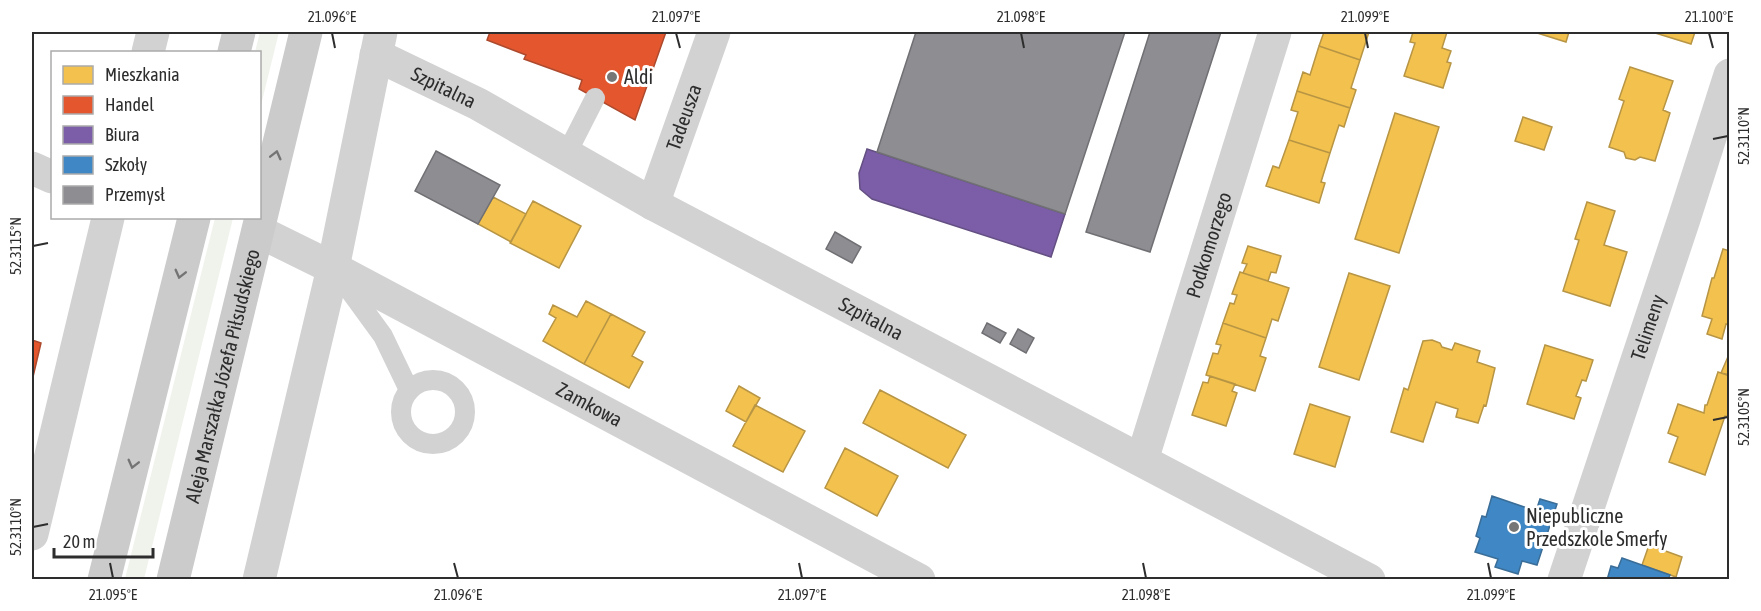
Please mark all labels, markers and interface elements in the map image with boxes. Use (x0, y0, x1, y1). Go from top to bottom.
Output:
text: 21.096°E (308, 8, 357, 25)
text: 21.097°E (652, 8, 701, 25)
text: 21.098°E (997, 8, 1046, 25)
text: 21.099°E (1341, 8, 1390, 25)
text: 21.100°E (1685, 8, 1734, 25)
legend (51, 51, 261, 219)
street label: Szpitalna (408, 62, 480, 112)
text: Mieszkania (105, 64, 180, 85)
place label: Aldi (624, 65, 653, 88)
marker: Aldi (605, 70, 619, 84)
street label: Tadeusza (661, 81, 706, 153)
text: Handel (105, 94, 154, 115)
text: 52.3110°N (1735, 107, 1752, 165)
text: Biura (105, 124, 140, 145)
one-way arrow (269, 151, 282, 161)
text: Szkoły (105, 154, 147, 175)
text: Przemysł (105, 184, 165, 205)
street label: Podkomorzego (1181, 189, 1236, 301)
text: 52.3115°N (7, 217, 24, 275)
street label: Aleja Marszałka Józefa Piłsudskiego (180, 247, 264, 505)
one-way arrow (174, 269, 187, 279)
street label: Szpitalna (835, 292, 907, 344)
street label: Telimeny (1626, 292, 1669, 363)
street label: Zamkowa (553, 377, 626, 431)
text: 52.3105°N (1735, 388, 1752, 446)
one-way arrow (127, 458, 140, 468)
text: 52.3110°N (7, 498, 24, 556)
place label: Niepubliczne Przedszkole Smerfy (1526, 504, 1667, 550)
marker: Niepubliczne Przedszkole Smerfy (1507, 520, 1521, 534)
scale bar (54, 521, 153, 559)
text: 20 m (63, 531, 95, 552)
text: 21.095°E (89, 586, 138, 603)
text: 21.096°E (434, 586, 483, 603)
text: 21.097°E (778, 586, 827, 603)
text: 21.098°E (1122, 586, 1171, 603)
text: 21.099°E (1467, 586, 1516, 603)

